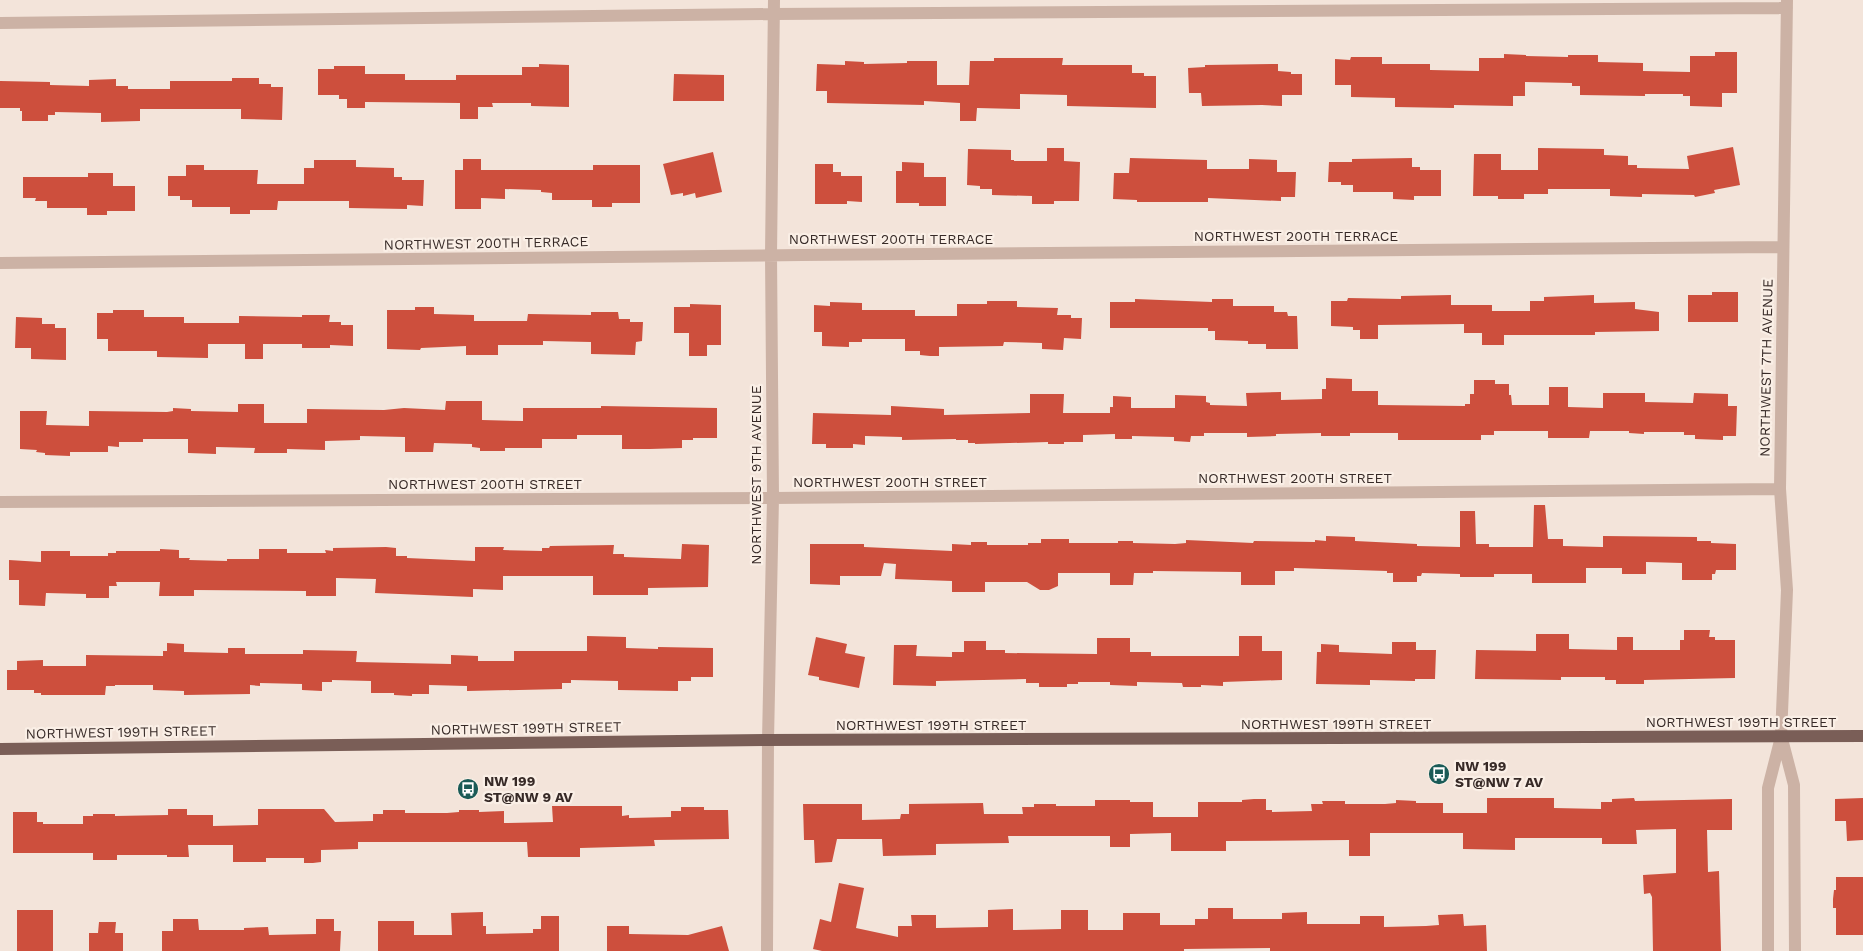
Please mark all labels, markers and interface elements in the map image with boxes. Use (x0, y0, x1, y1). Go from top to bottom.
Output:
street label: NORTHWEST 200TH TERRACE (1194, 228, 1398, 244)
street label: NORTHWEST 200TH TERRACE (789, 231, 993, 247)
street label: NORTHWEST 200TH TERRACE (384, 233, 588, 253)
street label: NORTHWEST 7TH AVENUE (1756, 279, 1776, 457)
street label: NORTHWEST 9TH AVENUE (748, 385, 764, 565)
street label: NORTHWEST 200TH STREET (1198, 470, 1393, 486)
street label: NORTHWEST 200TH STREET (793, 474, 988, 490)
street label: NORTHWEST 200TH STREET (388, 476, 583, 492)
street label: NORTHWEST 199TH STREET (1646, 714, 1837, 730)
street label: NORTHWEST 199TH STREET (1241, 716, 1432, 732)
street label: NORTHWEST 199TH STREET (836, 717, 1027, 733)
street label: NORTHWEST 199TH STREET (430, 718, 622, 738)
street label: NORTHWEST 199TH STREET (25, 722, 217, 742)
place label: NW 199 ST@NW 7 AV (1455, 758, 1544, 790)
bus stop icon: NW 199 ST@NW 7 AV (1427, 762, 1451, 786)
place label: NW 199 ST@NW 9 AV (484, 773, 573, 805)
bus stop icon: NW 199 ST@NW 9 AV (456, 777, 480, 801)

